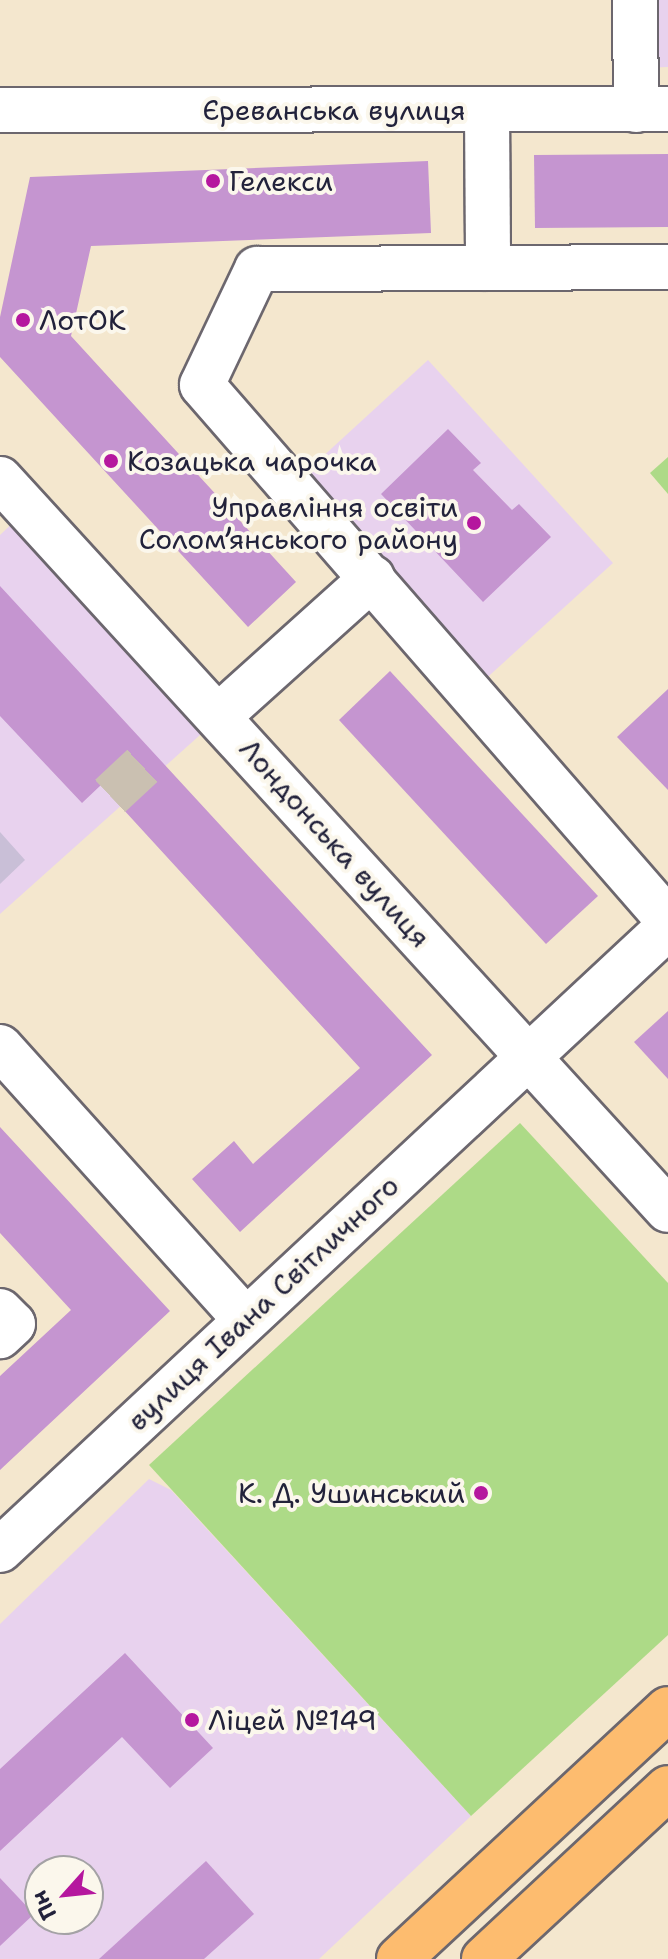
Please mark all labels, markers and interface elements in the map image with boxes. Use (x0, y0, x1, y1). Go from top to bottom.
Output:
street label: Єреванська вулиця (202, 93, 466, 127)
place label: Гелекси (229, 164, 333, 198)
marker: Гелекси (204, 172, 222, 190)
place label: ЛотОК (39, 303, 126, 337)
marker: ЛотОК (14, 311, 32, 329)
place label: Козацька чарочка (127, 444, 377, 478)
marker: Козацька чарочка (102, 452, 120, 470)
place label: Управління освіти Солом’янського району (139, 490, 458, 556)
marker: Управління освіти Солом’янського району (465, 514, 483, 532)
street label: Лондонська вулиця (233, 732, 437, 954)
street label: вулиця Івана Світличного (120, 1169, 406, 1437)
place label: К. Д. Ушинський (238, 1476, 465, 1510)
marker: К. Д. Ушинський (472, 1484, 490, 1502)
place label: Ліцей №149 (208, 1703, 377, 1737)
marker: Ліцей №149 (183, 1711, 201, 1729)
north arrow (24, 1855, 104, 1935)
text: Пн (24, 1886, 63, 1925)

